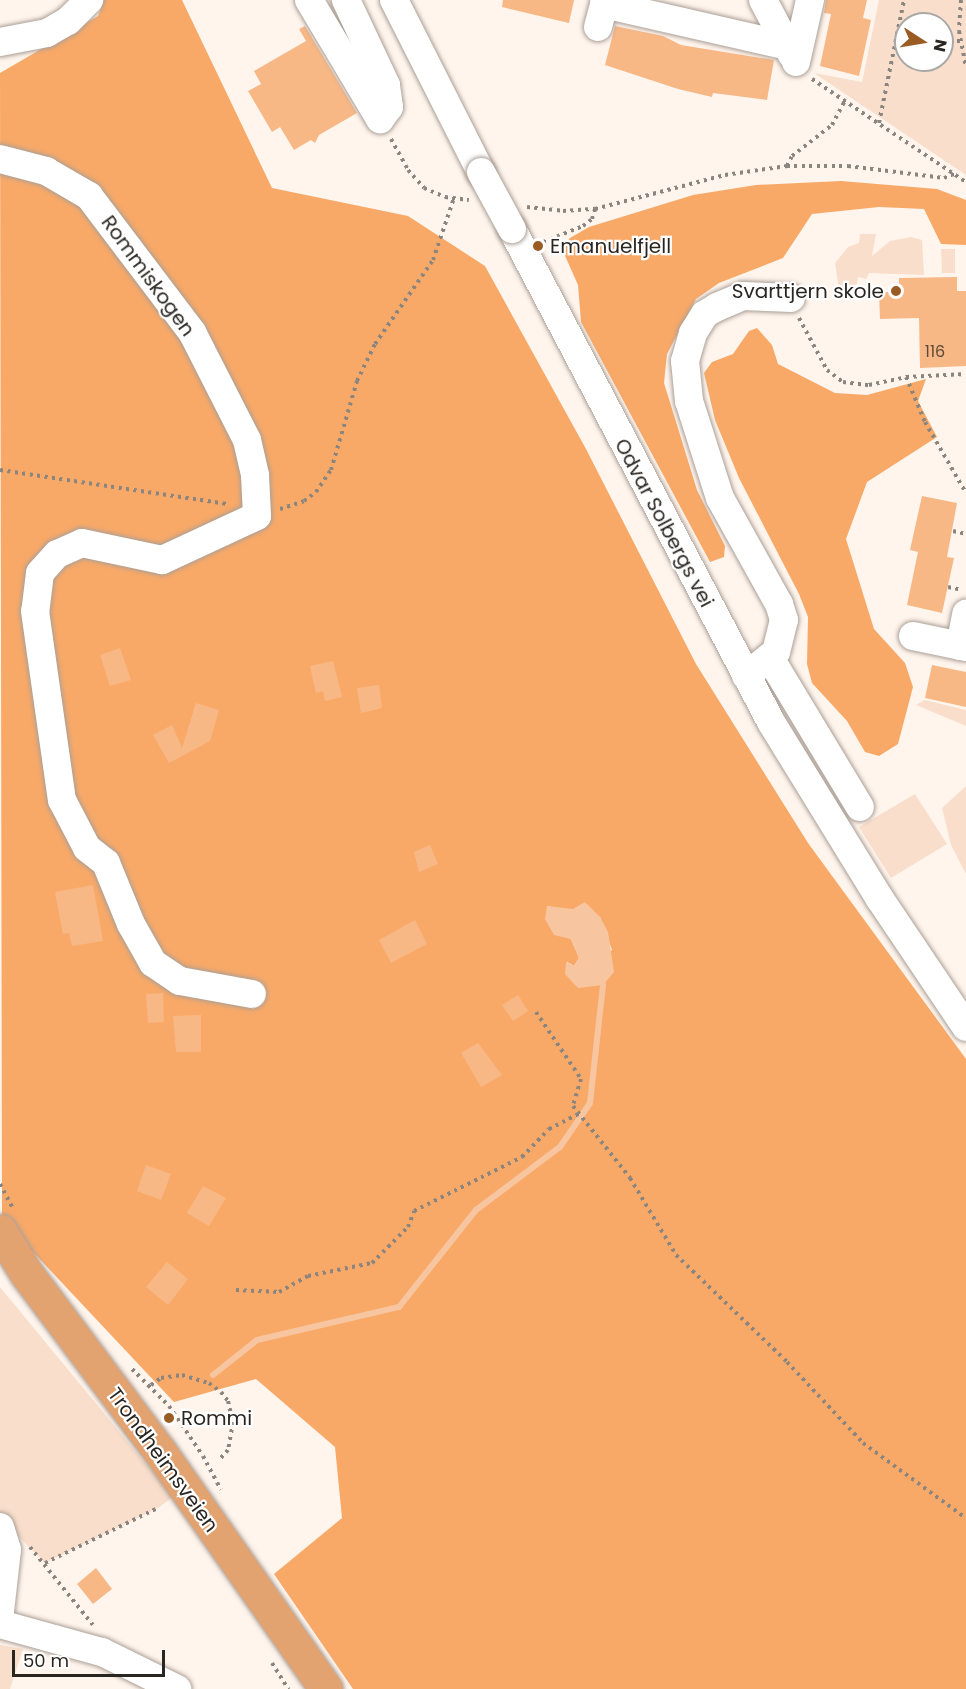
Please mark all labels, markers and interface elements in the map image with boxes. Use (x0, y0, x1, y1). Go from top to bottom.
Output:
north arrow (894, 12, 954, 72)
text: N (928, 37, 953, 54)
street label: Rommiskogen (96, 211, 200, 341)
place label: Emanuelfjell (550, 234, 671, 258)
marker: Emanuelfjell (531, 239, 545, 253)
place label: Svarttjern skole (732, 279, 884, 303)
marker: Svarttjern skole (889, 284, 903, 298)
house number: 116 (925, 342, 945, 362)
street label: Odvar Solbergs vei (609, 435, 719, 611)
street label: Trondheimsveien (103, 1383, 223, 1537)
place label: Rommi (181, 1406, 252, 1430)
marker: Rommi (162, 1411, 176, 1425)
scale bar (15, 1638, 168, 1676)
text: 50 m (23, 1648, 69, 1673)

